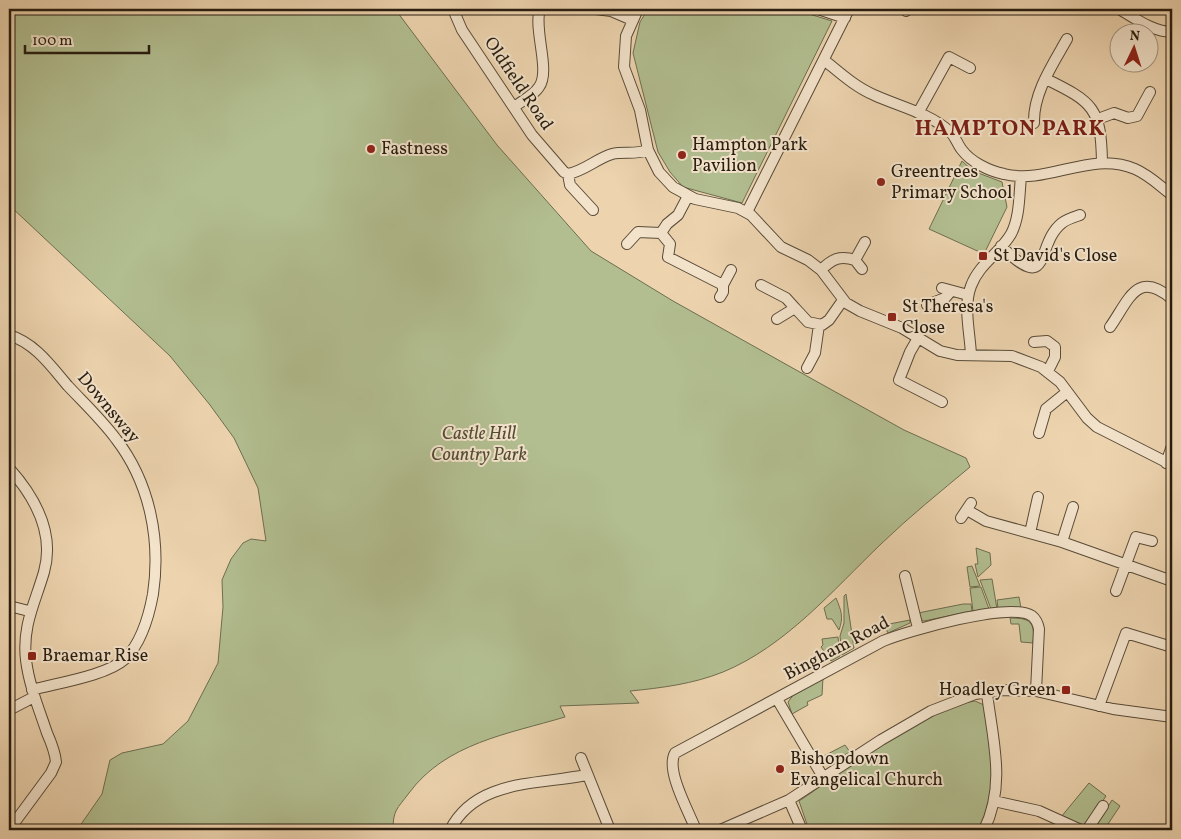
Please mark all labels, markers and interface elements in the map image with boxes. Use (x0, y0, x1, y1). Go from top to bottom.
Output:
scale bar (25, 22, 149, 54)
north arrow (1108, 22, 1158, 72)
text: N (1129, 27, 1141, 46)
text: 100 m (32, 31, 72, 52)
street label: Oldfield Road (477, 32, 559, 136)
district label: HAMPTON PARK (915, 114, 1105, 145)
place label: Hampton Park Pavilion (692, 133, 808, 179)
place label: Fastness (381, 137, 448, 162)
marker: Fastness (365, 143, 377, 155)
marker: Hampton Park Pavilion (676, 149, 688, 161)
place label: Greentrees Primary School (891, 160, 1012, 206)
marker: Greentrees Primary School (875, 176, 887, 188)
place label: St David's Close (993, 244, 1117, 269)
marker: St David's Close (977, 250, 989, 262)
place label: St Theresa's Close (902, 295, 994, 341)
marker: St Theresa's Close (886, 311, 898, 323)
street label: Downsway (71, 367, 146, 449)
park label: Castle Hill Country Park (431, 422, 527, 468)
street label: Bingham Road (780, 611, 894, 687)
place label: Braemar Rise (42, 644, 148, 669)
marker: Braemar Rise (26, 650, 38, 662)
place label: Hoadley Green (939, 678, 1056, 703)
marker: Hoadley Green (1060, 684, 1072, 696)
place label: Bishopdown Evangelical Church (790, 747, 943, 793)
marker: Bishopdown Evangelical Church (774, 763, 786, 775)

